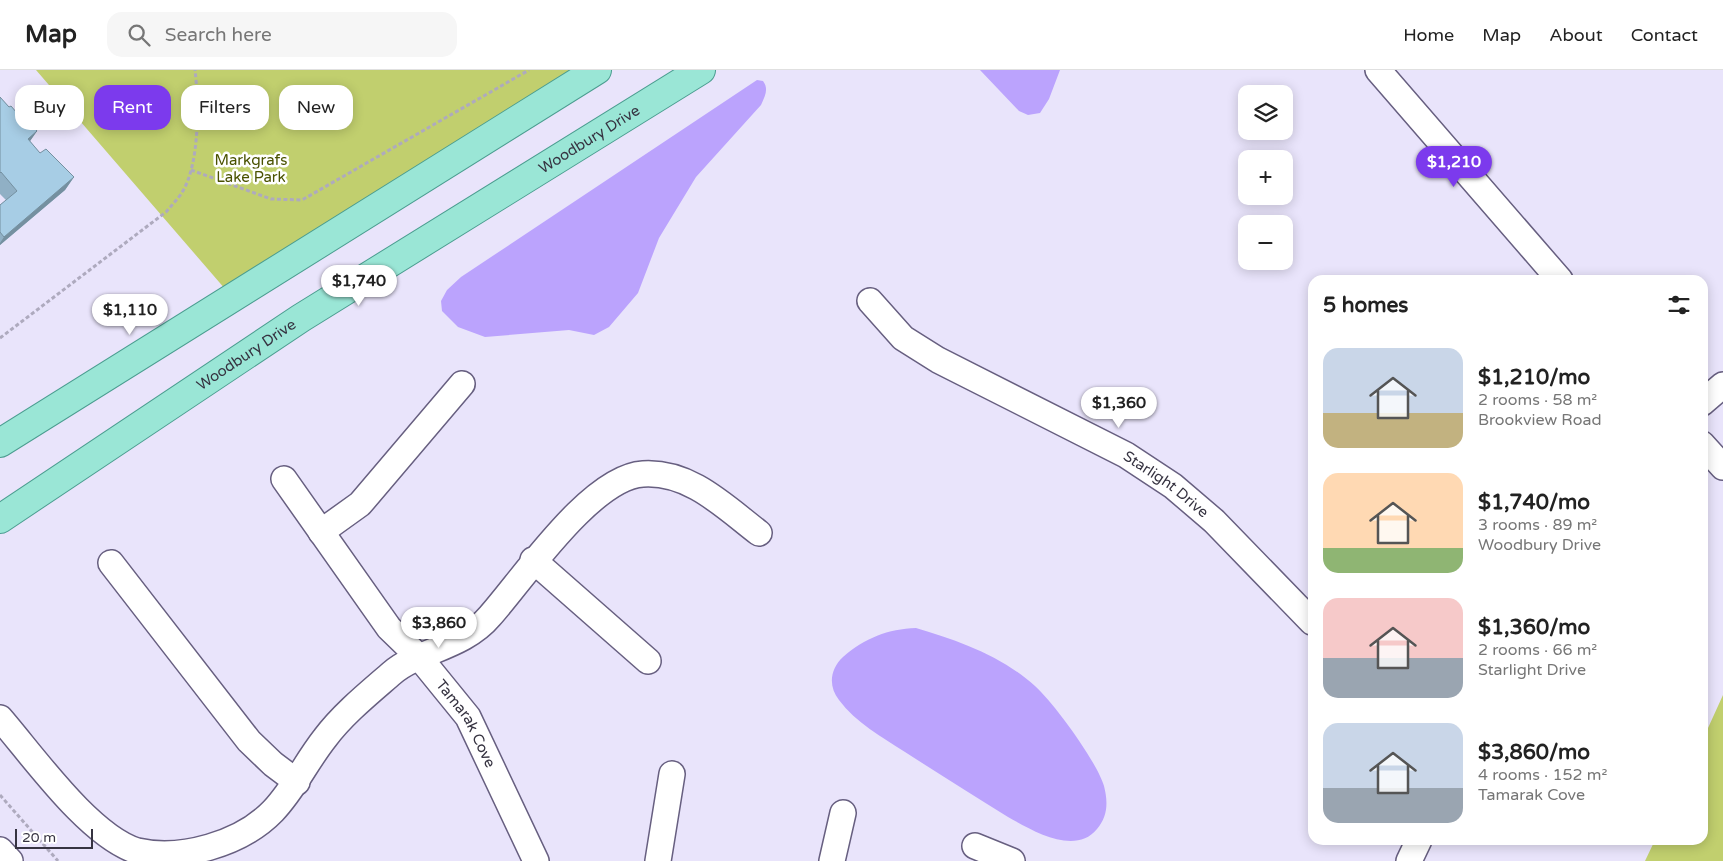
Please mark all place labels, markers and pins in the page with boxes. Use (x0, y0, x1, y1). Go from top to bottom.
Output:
pin: $1,210 (1413, 146, 1495, 188)
pin: $1,740 (318, 264, 400, 307)
pin: $1,110 (89, 294, 171, 336)
pin: $1,360 (1078, 386, 1160, 429)
pin: $3,860 (398, 606, 480, 649)

